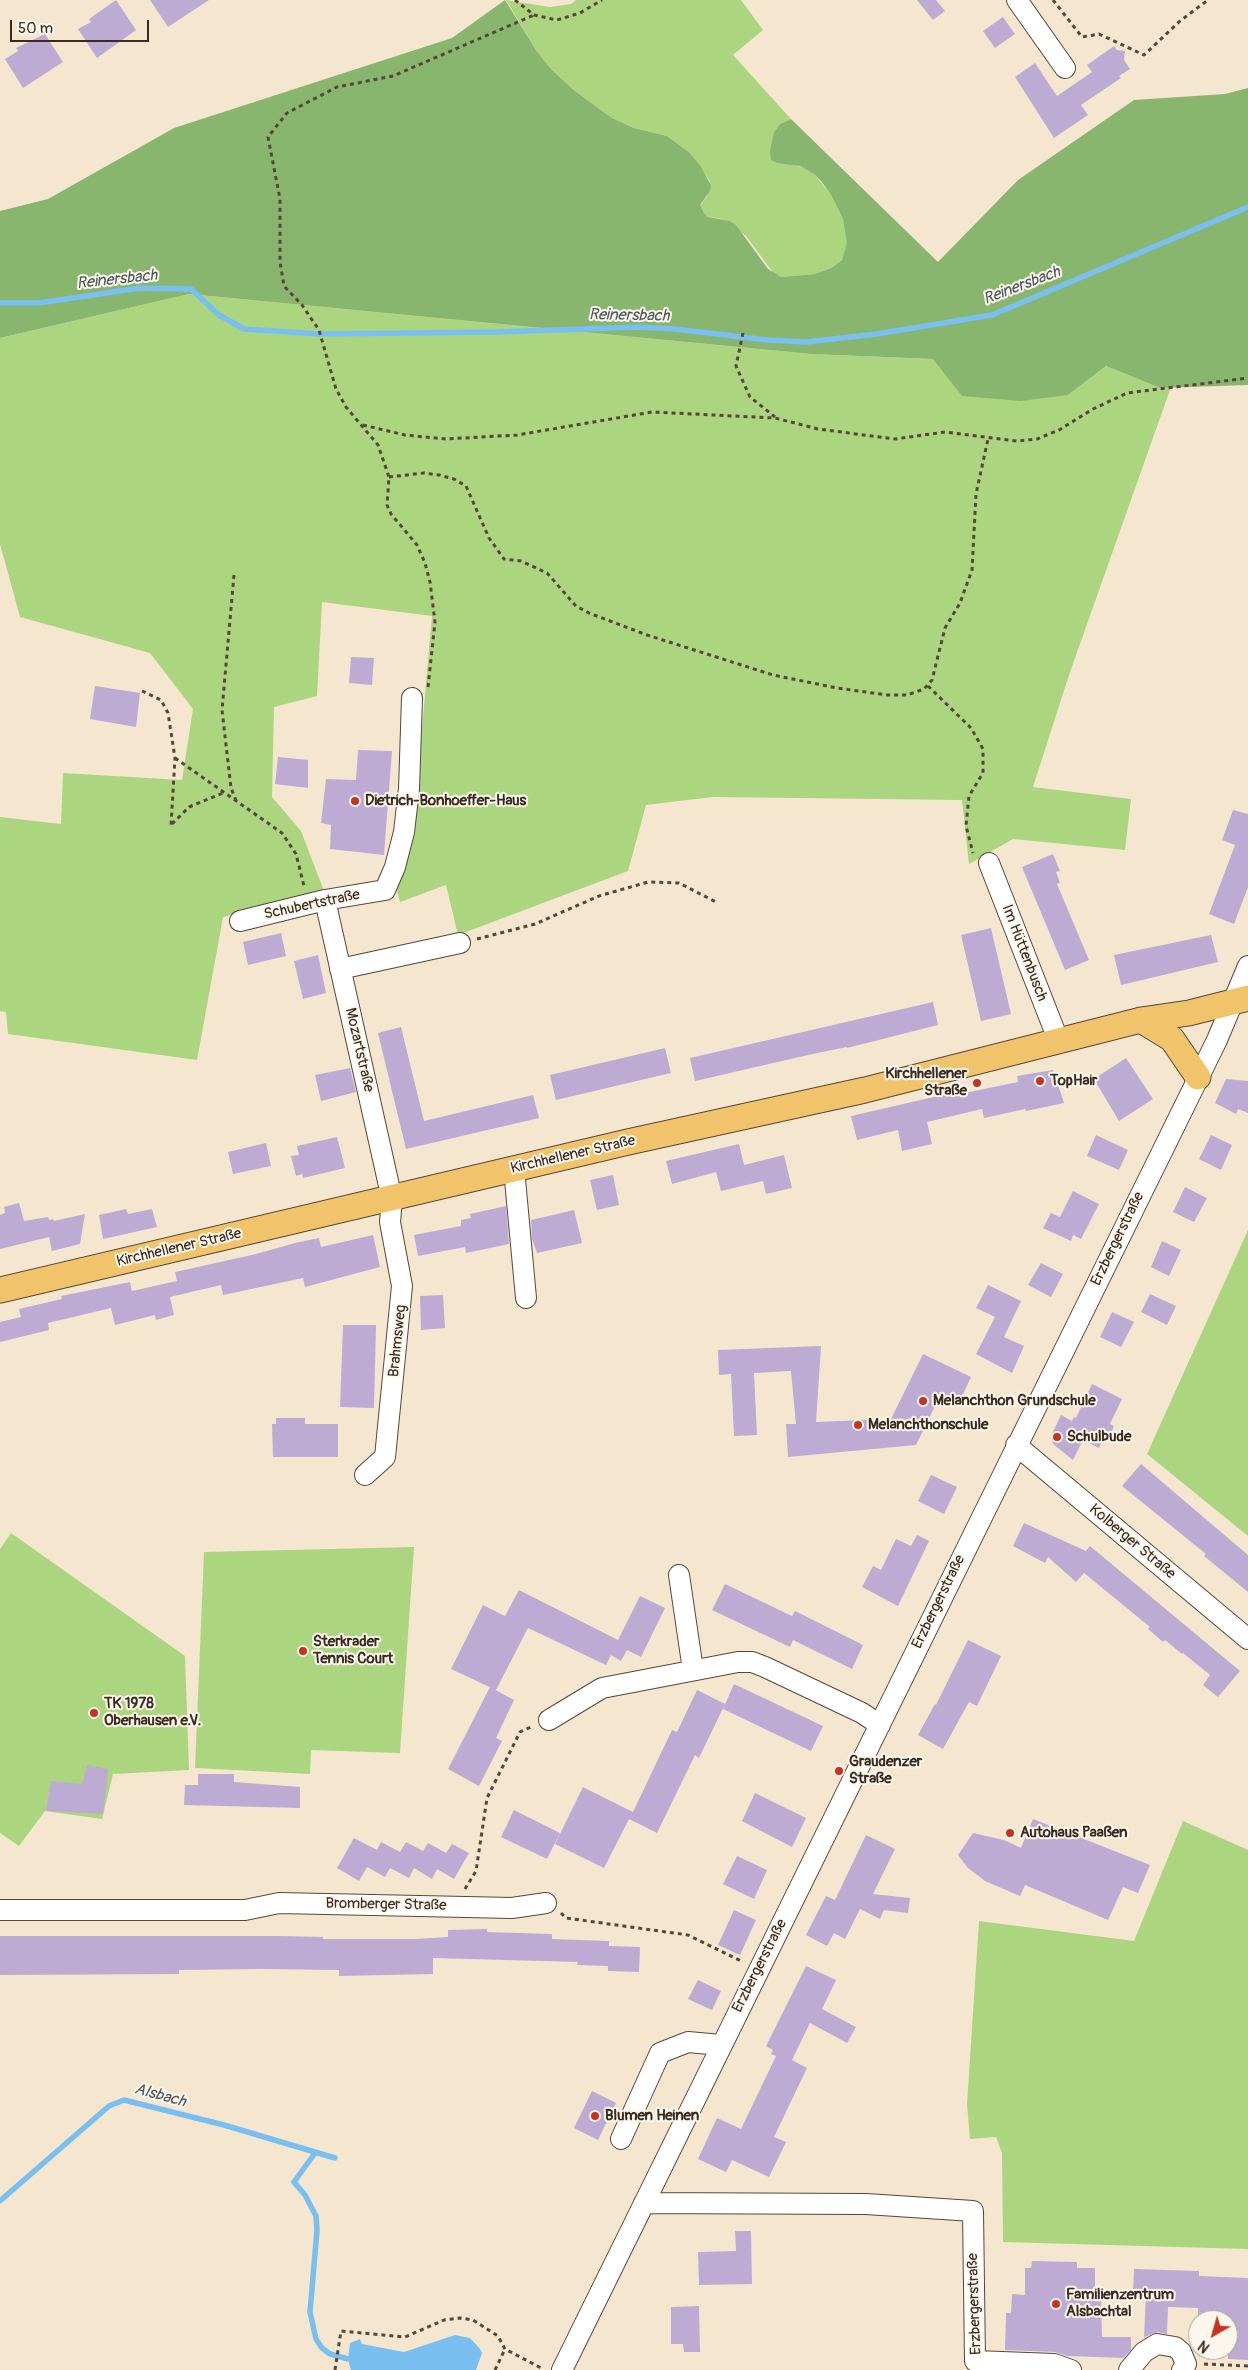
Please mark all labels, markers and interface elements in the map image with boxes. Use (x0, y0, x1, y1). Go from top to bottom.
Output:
scale bar (12, 10, 151, 42)
text: 50 m (18, 19, 53, 38)
water label: Reinersbach (981, 263, 1063, 309)
water label: Reinersbach (76, 266, 158, 294)
water label: Reinersbach (589, 306, 669, 326)
place label: Dietrich-Bonhoeffer-Haus (365, 792, 526, 810)
marker: Dietrich-Bonhoeffer-Haus (349, 795, 361, 807)
street label: Schubertstraße (262, 886, 362, 924)
street label: Im Hüttenbusch (997, 902, 1051, 1004)
street label: Mozartstraße (341, 1006, 377, 1094)
place label: Kirchhellener Straße (885, 1065, 967, 1100)
place label: TopHair (1050, 1072, 1097, 1090)
marker: TopHair (1034, 1075, 1046, 1087)
marker: Kirchhellener Straße (971, 1077, 983, 1089)
street label: Kirchhellener Straße (509, 1132, 637, 1178)
street label: Erzbergerstraße (1088, 1189, 1148, 1289)
street label: Kirchhellener Straße (115, 1225, 243, 1271)
street label: Brahmsweg (385, 1304, 411, 1378)
place label: Melanchthon Grundschule (933, 1392, 1096, 1410)
marker: Melanchthon Grundschule (917, 1395, 929, 1407)
place label: Melanchthonschule (868, 1416, 988, 1434)
marker: Melanchthonschule (852, 1419, 864, 1431)
place label: Schulbude (1067, 1428, 1131, 1446)
marker: Schulbude (1051, 1431, 1063, 1443)
street label: Kolberger Straße (1085, 1501, 1179, 1583)
street label: Erzbergerstraße (909, 1552, 969, 1652)
place label: Sterkrader Tennis Court (313, 1633, 393, 1668)
marker: Sterkrader Tennis Court (297, 1645, 309, 1657)
place label: TK 1978 Oberhausen e.V. (104, 1695, 201, 1730)
marker: TK 1978 Oberhausen e.V. (88, 1707, 100, 1719)
place label: Graudenzer Straße (849, 1753, 922, 1788)
marker: Graudenzer Straße (833, 1765, 845, 1777)
place label: Autohaus Paaßen (1020, 1824, 1127, 1842)
marker: Autohaus Paaßen (1004, 1827, 1016, 1839)
street label: Bromberger Straße (325, 1895, 447, 1915)
street label: Erzbergerstraße (729, 1916, 791, 2016)
water label: Alsbach (132, 2080, 188, 2112)
place label: Blumen Heinen (605, 2107, 699, 2125)
marker: Blumen Heinen (589, 2110, 601, 2122)
street label: Erzbergerstraße (964, 2253, 986, 2355)
place label: Familienzentrum Alsbachtal (1066, 2286, 1174, 2321)
marker: Familienzentrum Alsbachtal (1050, 2298, 1062, 2310)
north arrow (1188, 2310, 1238, 2360)
text: N (1195, 2337, 1213, 2356)

